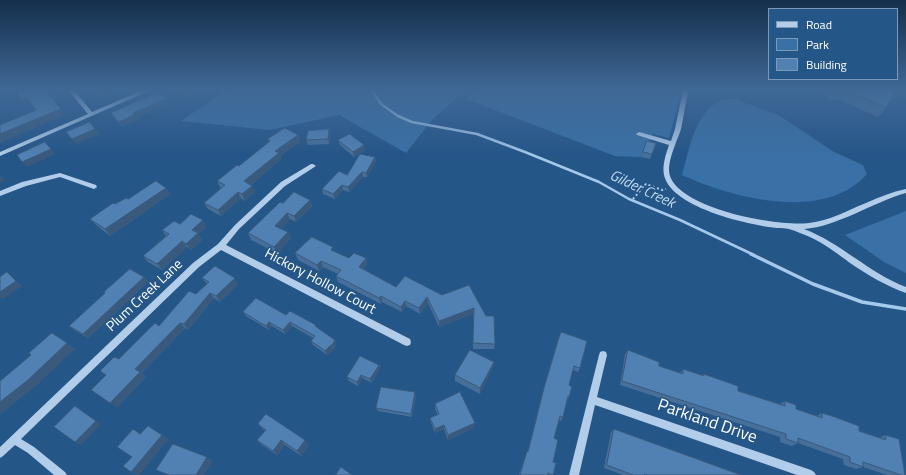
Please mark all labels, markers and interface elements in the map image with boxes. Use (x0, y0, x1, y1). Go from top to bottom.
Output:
legend (768, 8, 898, 80)
text: Road (806, 15, 832, 34)
text: Park (806, 35, 829, 54)
text: Building (806, 55, 847, 74)
water label: Gilder Creek (606, 167, 678, 213)
street label: Hickory Hollow Court (261, 246, 379, 318)
street label: Plum Creek Lane (103, 256, 187, 336)
street label: Parkland Drive (655, 395, 759, 449)

